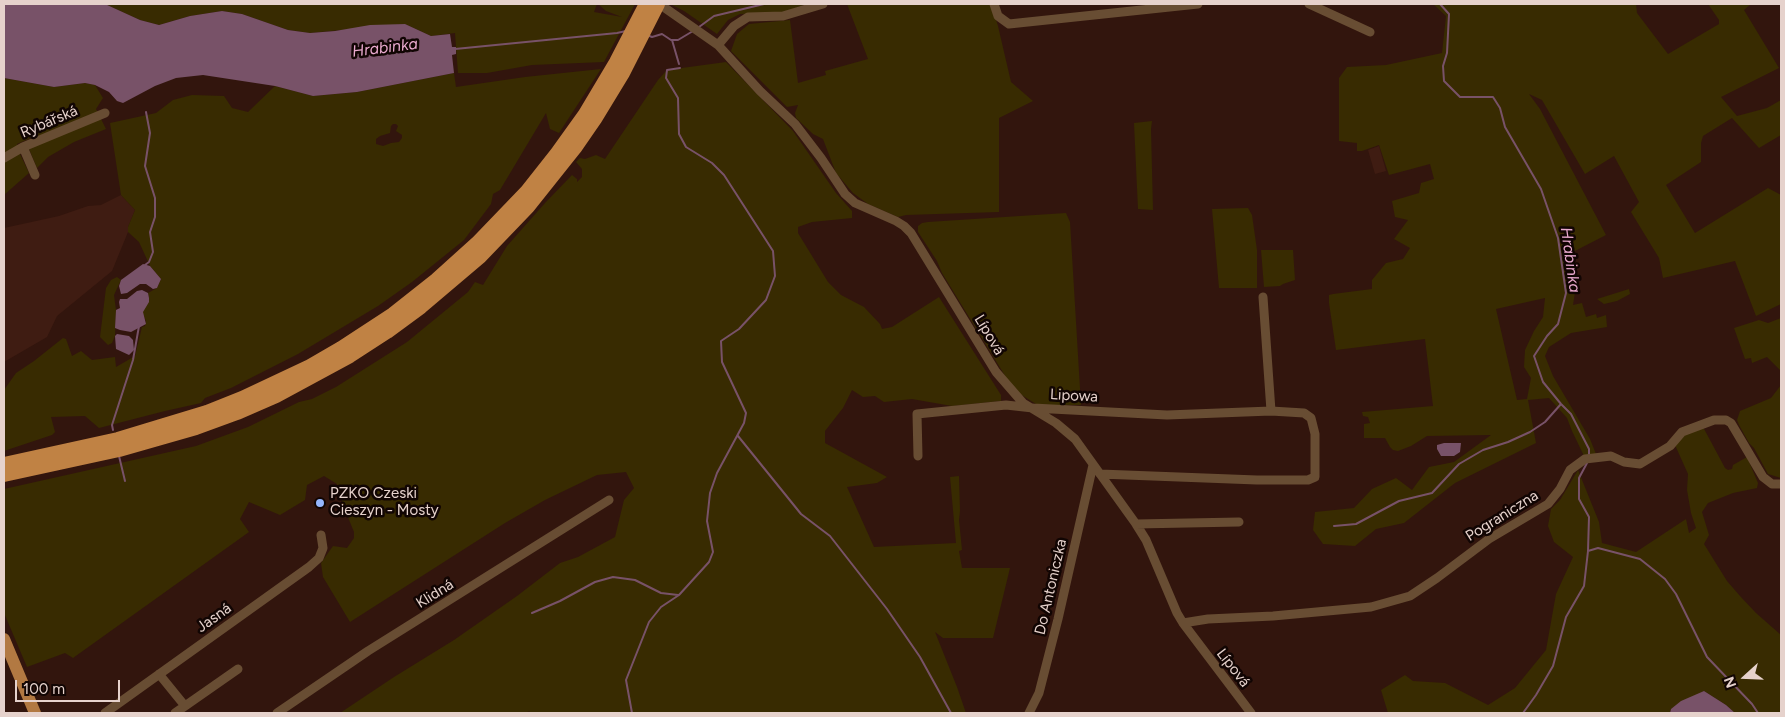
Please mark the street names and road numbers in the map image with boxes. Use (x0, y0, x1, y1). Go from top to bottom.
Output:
street label: Rybářská (18, 102, 80, 142)
street label: Lípová (970, 312, 1008, 358)
street label: Lipowa (1050, 386, 1098, 406)
street label: Pograniczna (1462, 487, 1542, 545)
street label: Do Antoniczka (1031, 537, 1071, 637)
street label: Klidná (413, 576, 457, 612)
street label: Jasná (193, 599, 235, 637)
street label: Lípová (1212, 645, 1254, 691)

